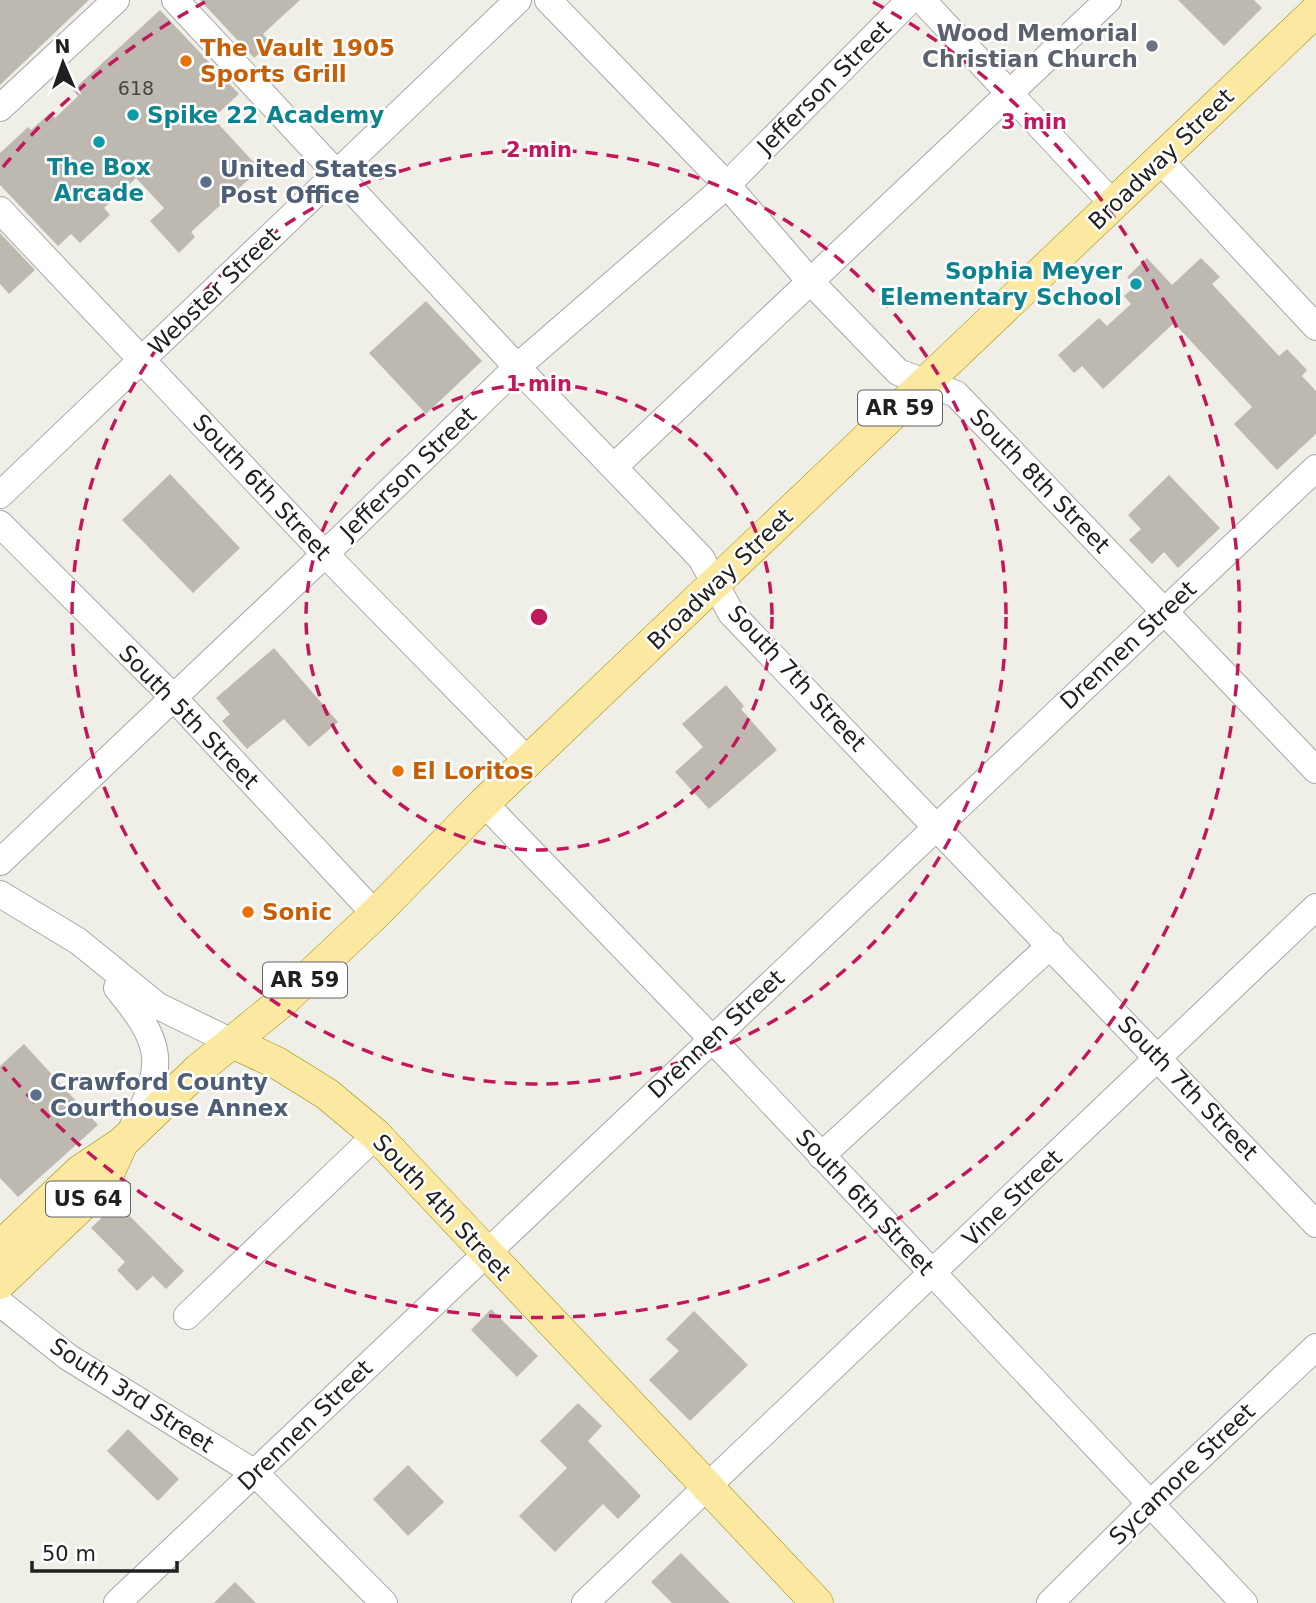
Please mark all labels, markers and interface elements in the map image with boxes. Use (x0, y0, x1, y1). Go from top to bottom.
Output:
street label: Jefferson Street (750, 15, 896, 161)
place label: Wood Memorial Christian Church (922, 20, 1138, 72)
north arrow (28, 28, 98, 98)
text: N (54, 35, 71, 57)
place label: The Vault 1905 Sports Grill (200, 35, 395, 87)
marker: Wood Memorial Christian Church (1144, 38, 1160, 54)
marker: The Vault 1905 Sports Grill (178, 53, 194, 69)
house number: 618 (118, 77, 154, 99)
street label: Broadway Street (1083, 83, 1239, 235)
place label: Spike 22 Academy (147, 102, 384, 128)
marker: Spike 22 Academy (125, 107, 141, 123)
text: 3 min (1001, 110, 1067, 134)
marker: The Box Arcade (91, 134, 107, 150)
text: 2 min (506, 138, 572, 162)
place label: The Box Arcade (47, 154, 151, 206)
place label: United States Post Office (220, 156, 397, 208)
marker: United States Post Office (198, 174, 214, 190)
street label: Webster Street (143, 222, 285, 360)
place label: Sophia Meyer Elementary School (880, 258, 1123, 310)
marker: Sophia Meyer Elementary School (1128, 276, 1144, 292)
text: 1 min (506, 372, 572, 396)
road number: AR 59 (858, 390, 942, 426)
street label: Jefferson Street (333, 402, 481, 546)
street label: South 8th Street (965, 404, 1115, 558)
street label: South 6th Street (188, 409, 336, 565)
street label: Broadway Street (642, 503, 798, 655)
street label: Drennen Street (1055, 576, 1201, 714)
street label: South 7th Street (723, 600, 871, 756)
centre of rings (527, 605, 551, 629)
street label: South 5th Street (114, 640, 264, 794)
place label: El Loritos (412, 758, 534, 784)
marker: El Loritos (390, 763, 406, 779)
place label: Sonic (262, 899, 332, 925)
marker: Sonic (240, 904, 256, 920)
road number: AR 59 (263, 962, 347, 998)
street label: Drennen Street (643, 965, 789, 1103)
street label: South 7th Street (1113, 1011, 1263, 1165)
place label: Crawford County Courthouse Annex (50, 1069, 288, 1121)
marker: Crawford County Courthouse Annex (28, 1087, 44, 1103)
street label: South 6th Street (791, 1124, 939, 1280)
street label: South 4th Street (368, 1129, 516, 1285)
street label: Vine Street (957, 1144, 1067, 1252)
road number: US 64 (46, 1182, 130, 1216)
street label: South 3rd Street (45, 1332, 219, 1458)
street label: Drennen Street (233, 1355, 377, 1495)
street label: Sycamore Street (1104, 1398, 1260, 1550)
scale bar (32, 1530, 177, 1574)
text: 50 m (42, 1542, 96, 1566)

